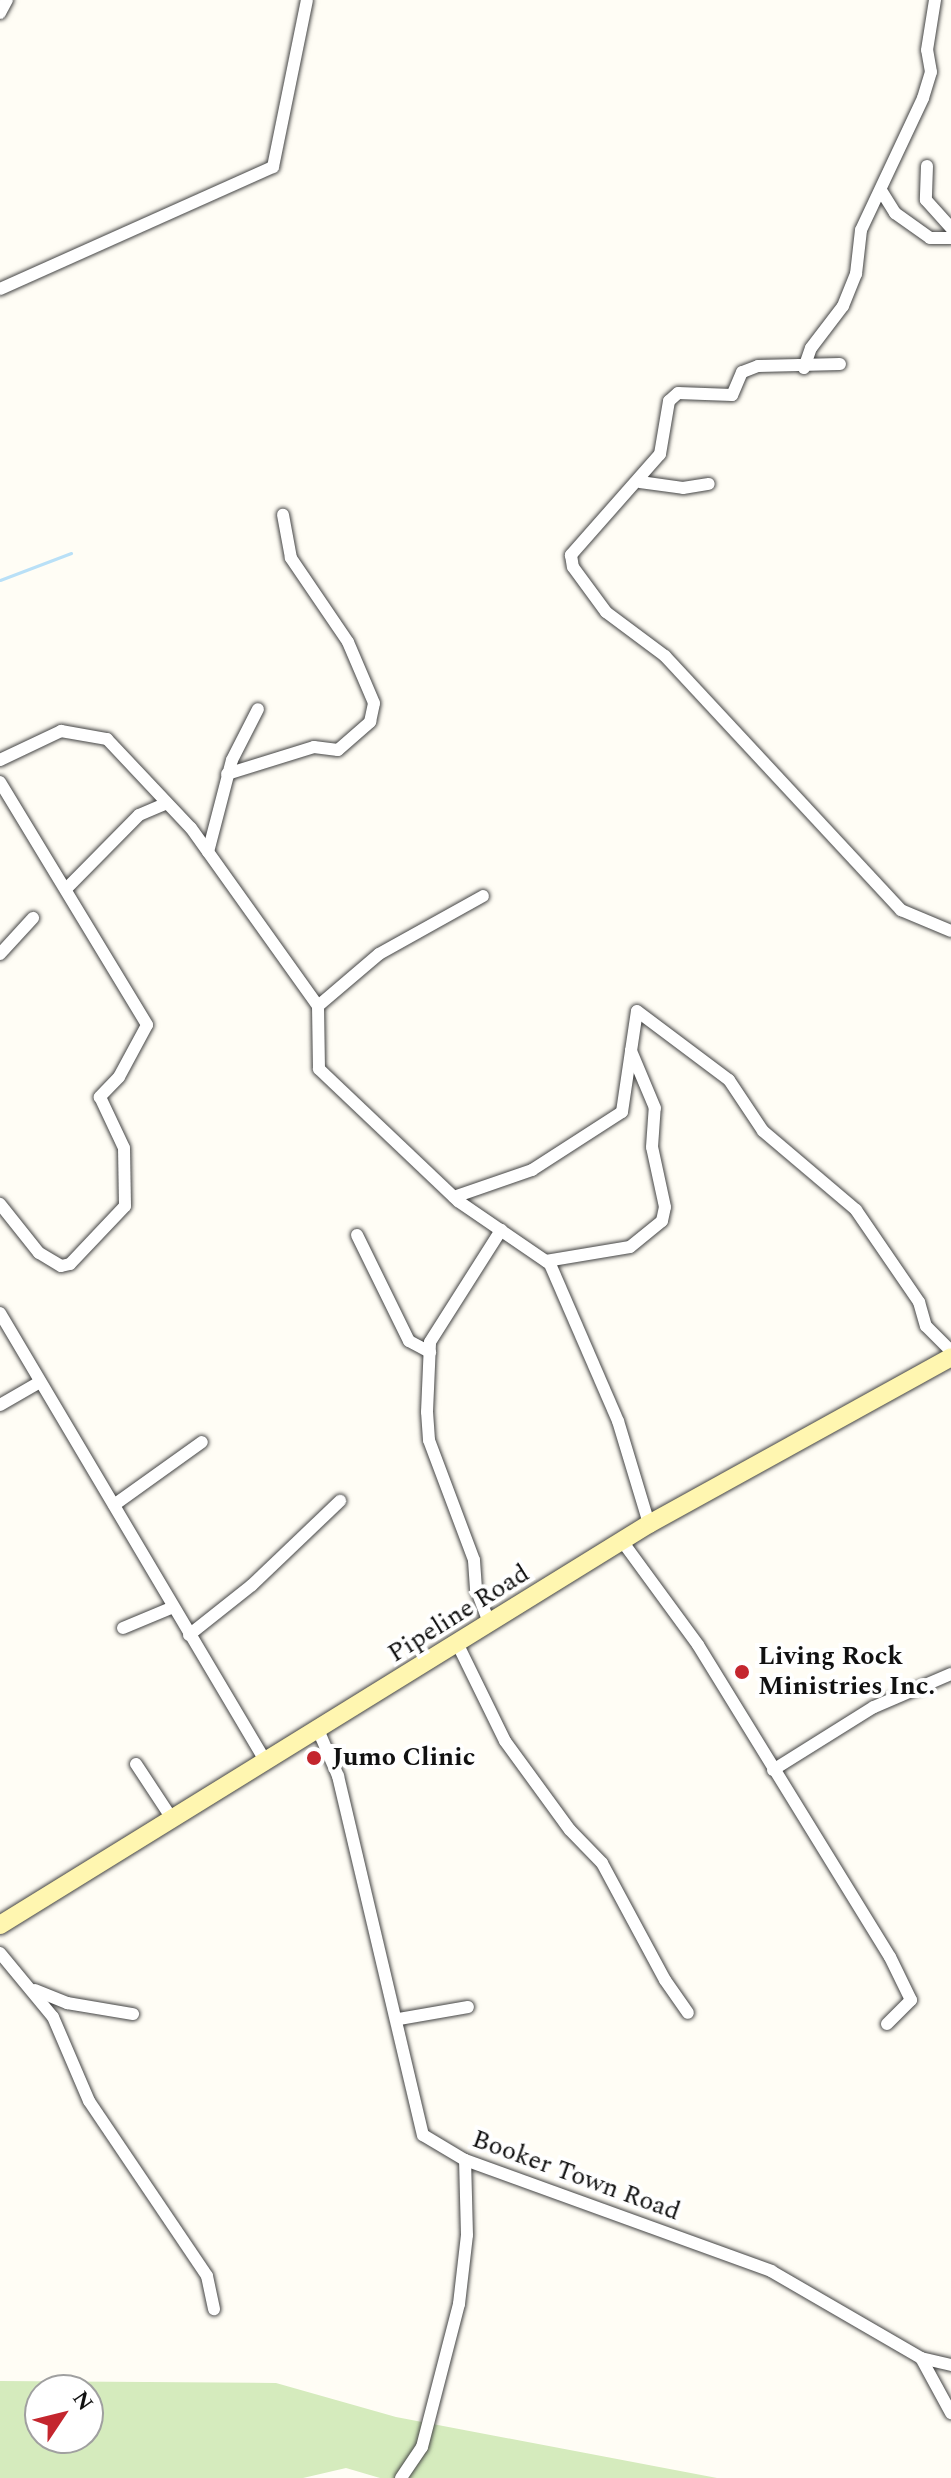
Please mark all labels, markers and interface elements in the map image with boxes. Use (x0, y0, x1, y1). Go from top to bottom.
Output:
street label: Pipeline Road (383, 1558, 535, 1670)
place label: Living Rock Ministries Inc. (758, 1641, 935, 1702)
marker: Living Rock Ministries Inc. (733, 1663, 751, 1681)
place label: Jumo Clinic (332, 1742, 475, 1774)
marker: Jumo Clinic (303, 1747, 325, 1769)
street label: Booker Town Road (468, 2124, 684, 2228)
north arrow (24, 2374, 104, 2454)
text: N (64, 2384, 101, 2418)

